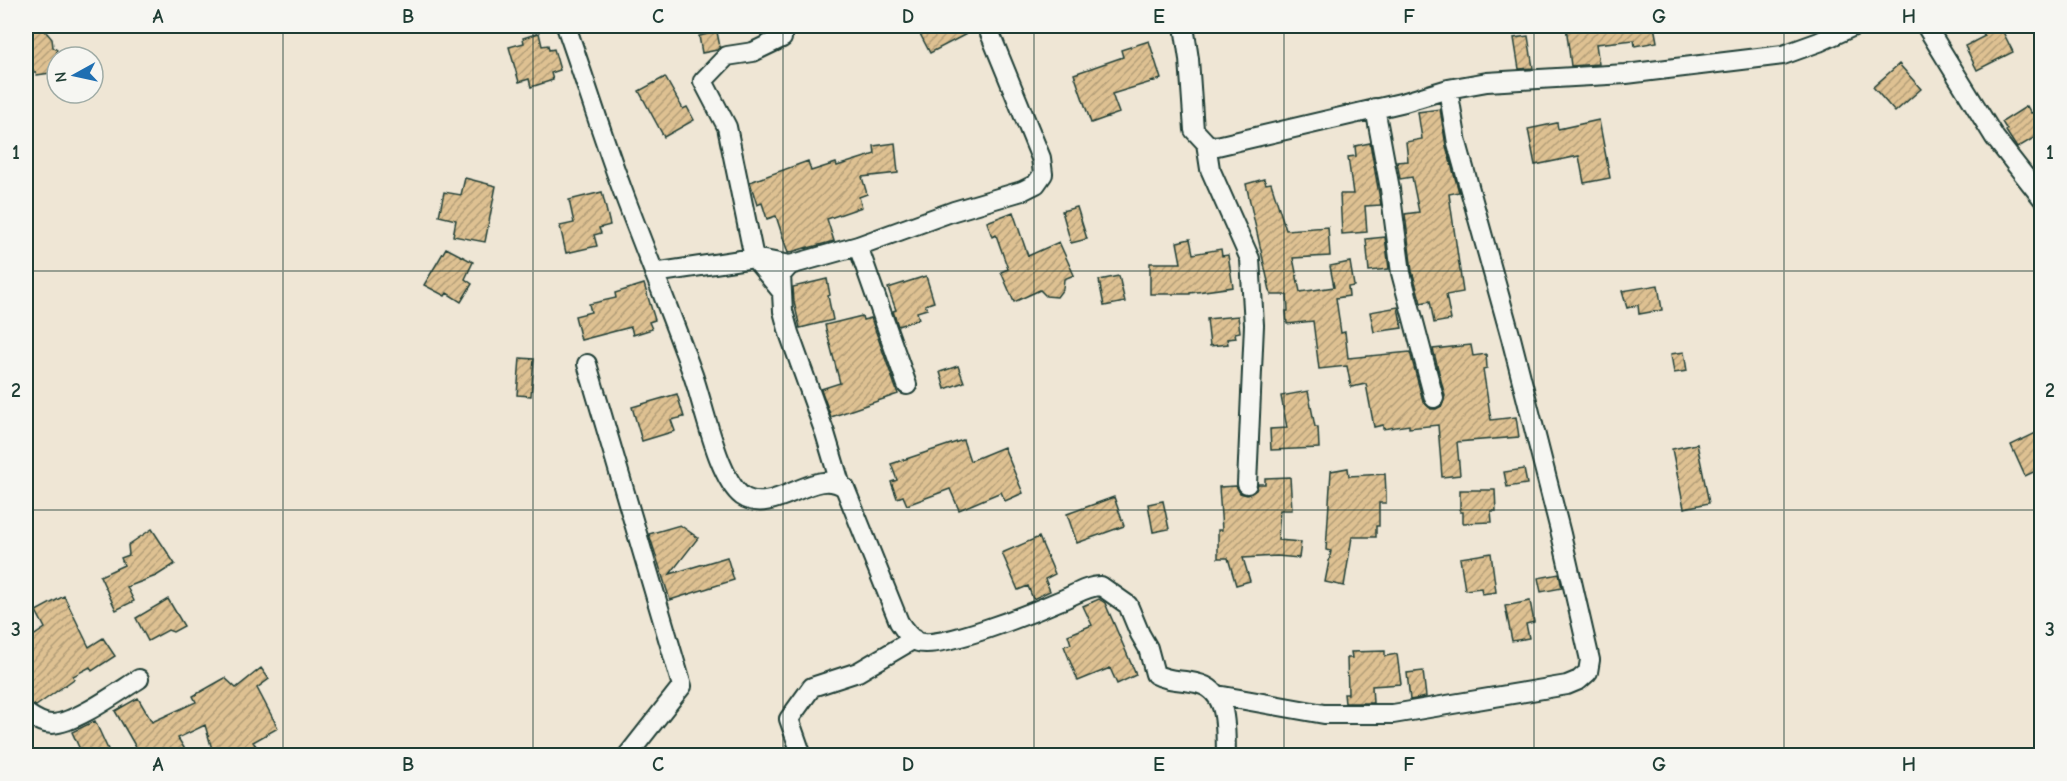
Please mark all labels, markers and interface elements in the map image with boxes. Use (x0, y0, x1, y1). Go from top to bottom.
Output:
text: A (152, 5, 164, 28)
text: B (402, 5, 414, 28)
text: C (652, 5, 664, 28)
text: D (902, 5, 914, 28)
text: E (1153, 5, 1165, 28)
text: F (1403, 5, 1415, 28)
text: G (1652, 5, 1666, 28)
text: H (1902, 5, 1916, 28)
north arrow (45, 45, 105, 105)
text: N (51, 71, 71, 83)
text: 1 (12, 141, 20, 164)
text: 1 (2046, 141, 2054, 164)
text: 2 (11, 379, 21, 402)
text: 2 (2045, 379, 2055, 402)
text: 3 (11, 618, 21, 641)
text: 3 (2045, 618, 2055, 641)
text: A (152, 753, 164, 776)
text: B (402, 753, 414, 776)
text: C (652, 753, 664, 776)
text: D (902, 753, 914, 776)
text: E (1153, 753, 1165, 776)
text: F (1403, 753, 1415, 776)
text: G (1652, 753, 1666, 776)
text: H (1902, 753, 1916, 776)

